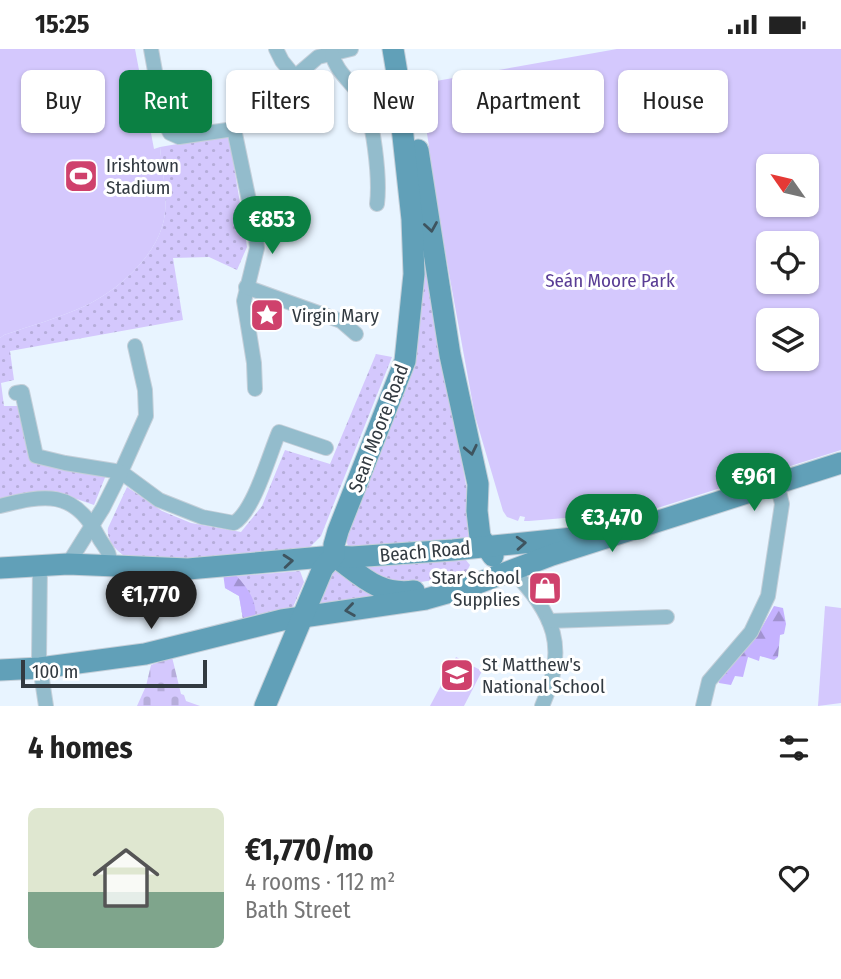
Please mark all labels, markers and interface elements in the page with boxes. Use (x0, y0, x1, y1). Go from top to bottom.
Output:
text: 15:25 (35, 9, 90, 40)
chip: Buy (21, 70, 105, 133)
chip: Rent (119, 70, 212, 133)
chip: Filters (226, 70, 334, 133)
chip: New (348, 70, 438, 133)
chip: Apartment (452, 70, 604, 133)
chip: House (618, 70, 728, 133)
place label: Irishtown Stadium (106, 154, 179, 199)
north arrow (756, 154, 819, 217)
map controls (756, 154, 819, 371)
sports icon: Irishtown Stadium (62, 157, 100, 195)
pin: €853 (231, 197, 313, 256)
text: €853 (249, 205, 295, 233)
one-way arrow (423, 221, 438, 233)
button: locate (756, 231, 819, 294)
park label: Seán Moore Park (545, 269, 675, 292)
place icon: Virgin Mary (248, 296, 286, 334)
place label: Virgin Mary (292, 304, 379, 327)
button: layers (756, 308, 819, 371)
street label: Sean Moore Road (343, 361, 413, 495)
one-way arrow (462, 444, 477, 456)
pin: €961 (713, 454, 795, 513)
text: €961 (732, 462, 776, 490)
pin: €3,470 (555, 495, 669, 554)
text: €3,470 (581, 503, 643, 531)
street label: Beach Road (379, 536, 471, 567)
one-way arrow (516, 536, 527, 551)
one-way arrow (283, 554, 294, 569)
place label: Star School Supplies (432, 566, 520, 611)
shop icon: Star School Supplies (526, 569, 564, 607)
pin: €1,770 (94, 571, 208, 631)
text: €1,770 (122, 580, 180, 608)
one-way arrow (345, 603, 356, 618)
place label: St Matthew's National School (482, 653, 605, 698)
school or university icon: St Matthew's National School (438, 656, 476, 694)
scale bar (21, 657, 206, 689)
text: 100 m (32, 660, 78, 683)
icon: filters (775, 729, 813, 767)
text: 4 homes (28, 730, 133, 766)
text: €1,770/mo (245, 832, 374, 868)
icon: home (84, 836, 168, 920)
icon: heart (775, 859, 813, 897)
text: 4 rooms · 112 m² (245, 868, 395, 896)
text: Bath Street (245, 896, 350, 924)

